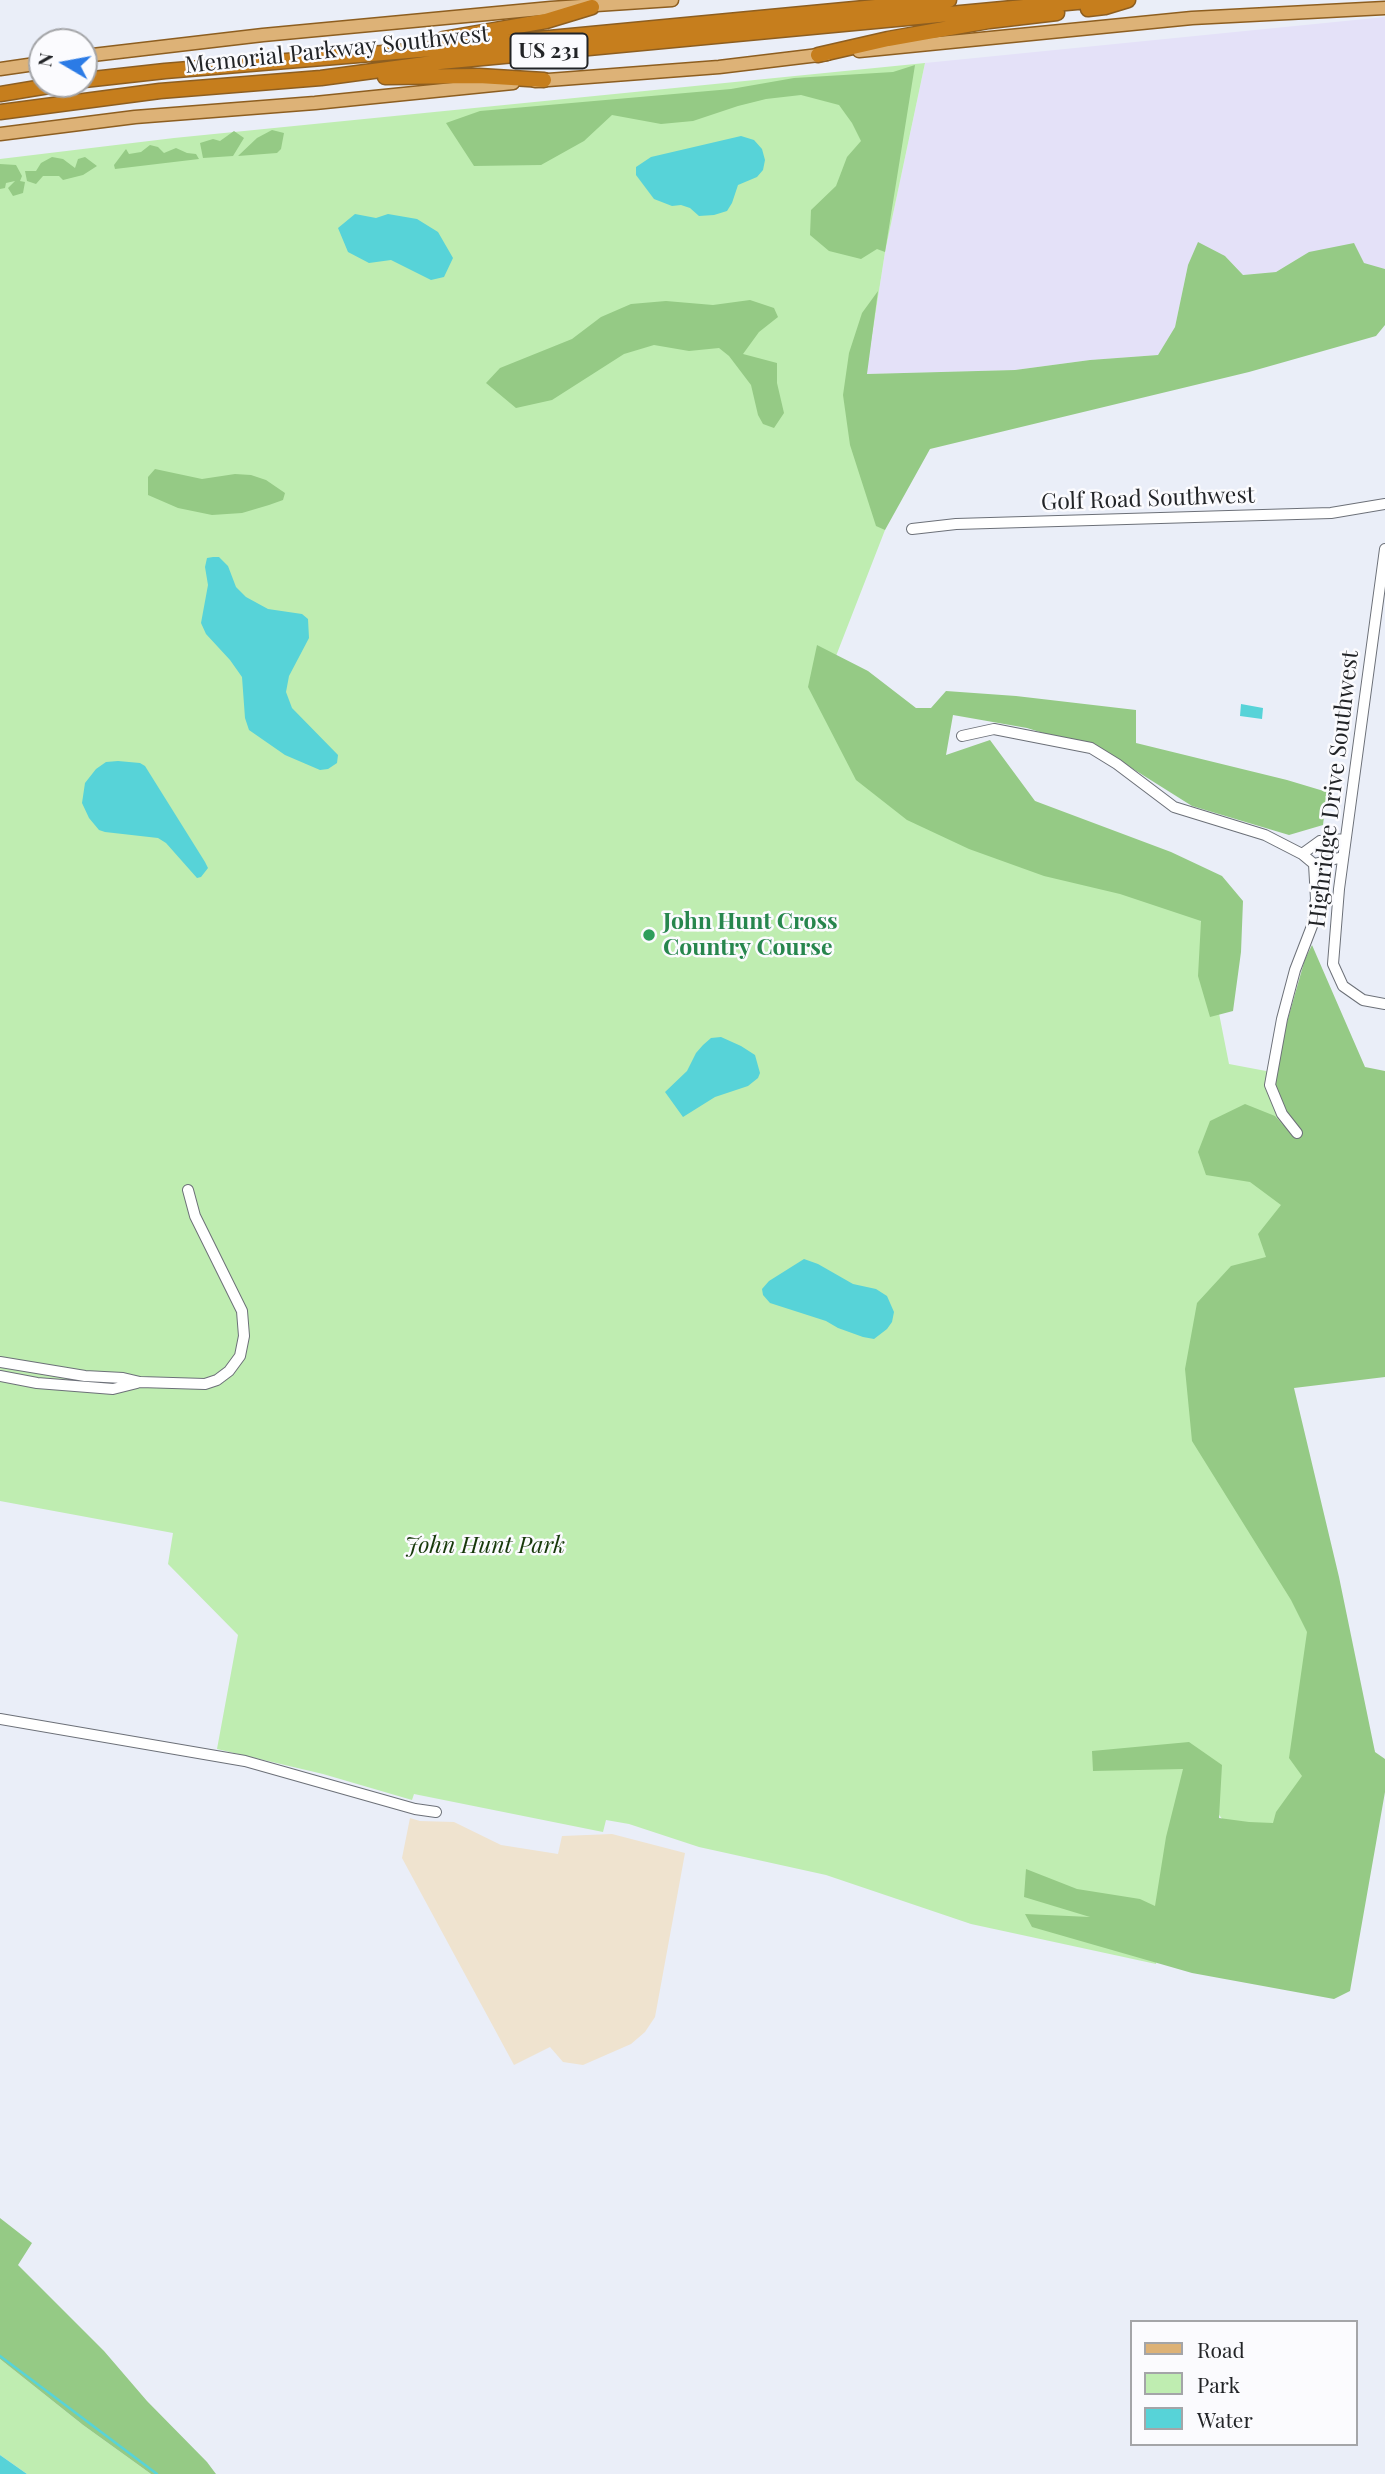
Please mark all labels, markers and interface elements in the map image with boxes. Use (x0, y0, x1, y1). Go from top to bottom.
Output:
street label: Memorial Parkway Southwest (183, 20, 491, 80)
north arrow (28, 28, 98, 98)
road number: US 231 (510, 34, 588, 68)
text: N (30, 51, 58, 69)
street label: Golf Road Southwest (1041, 481, 1255, 517)
street label: Highridge Drive Southwest (1303, 649, 1365, 929)
place label: John Hunt Cross Country Course (663, 908, 838, 962)
marker: John Hunt Cross Country Course (641, 927, 657, 943)
park label: John Hunt Park (405, 1532, 565, 1560)
legend (1130, 2320, 1357, 2446)
text: Road (1197, 2335, 1245, 2363)
text: Park (1197, 2370, 1240, 2398)
text: Water (1197, 2405, 1253, 2433)

